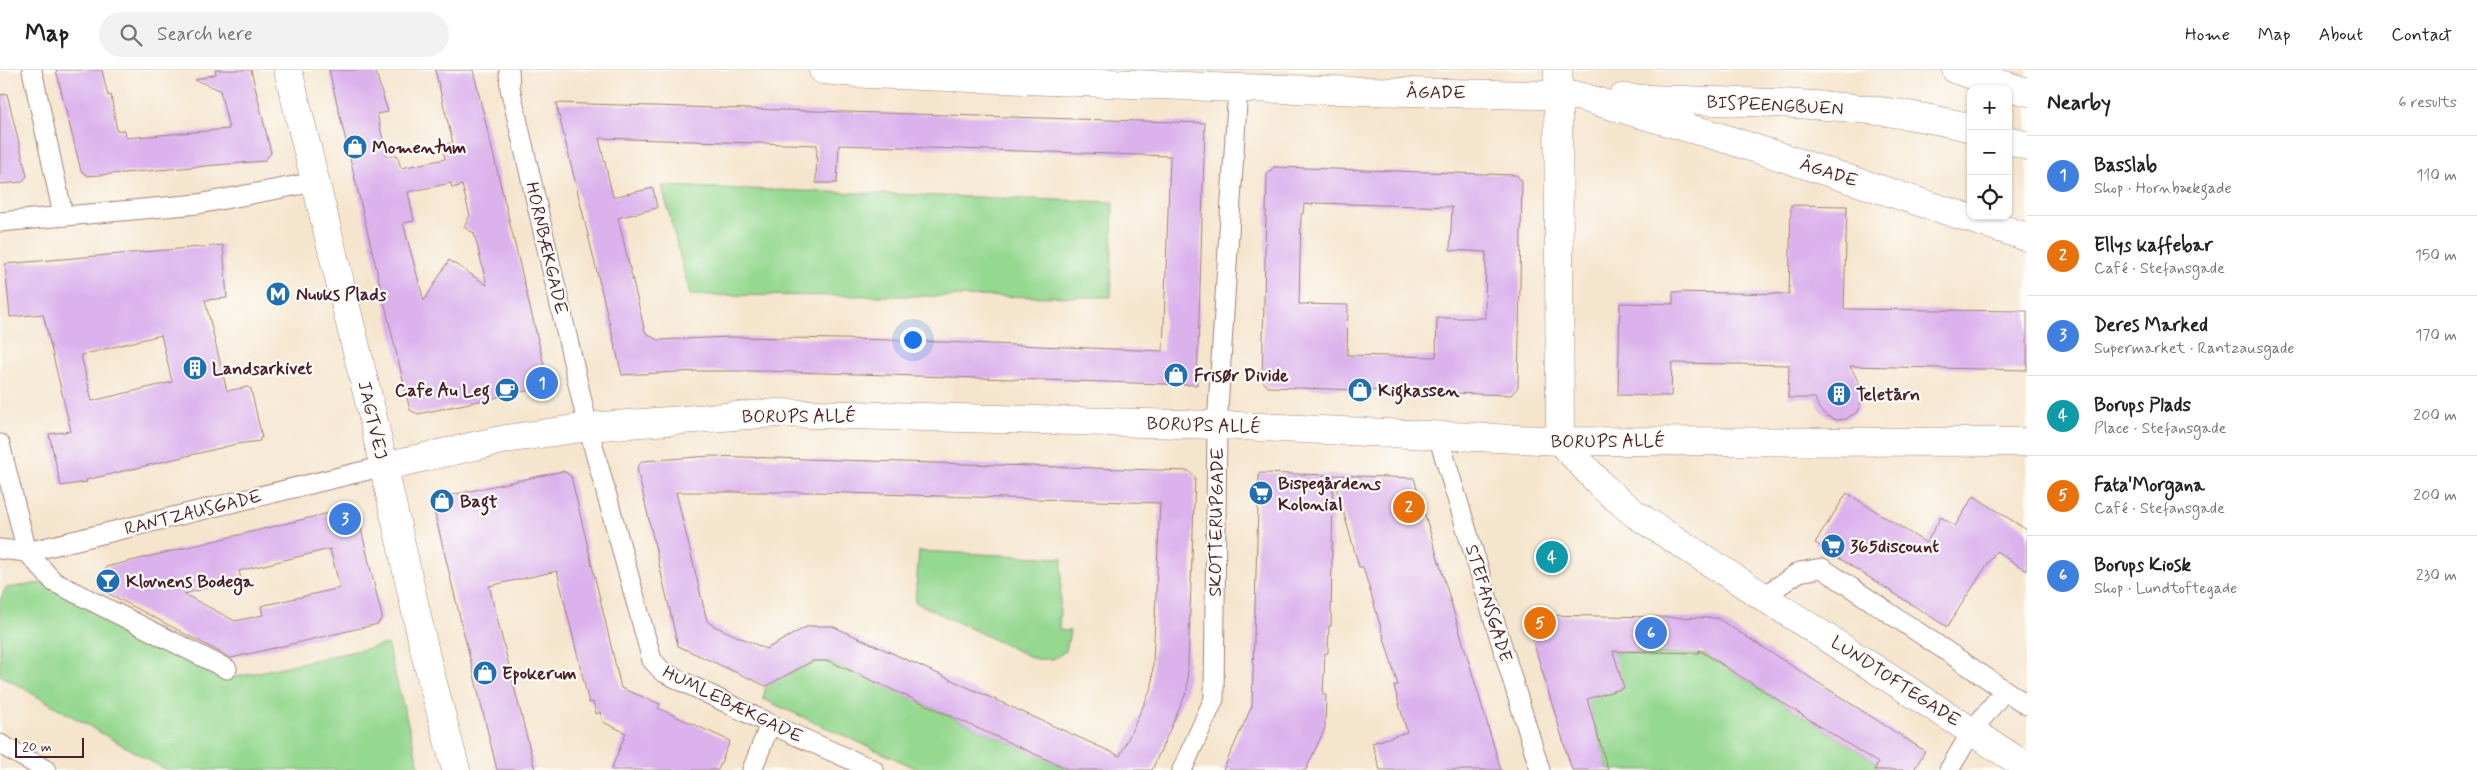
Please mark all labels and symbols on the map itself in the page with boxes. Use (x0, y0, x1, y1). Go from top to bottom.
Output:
street label: ÅGADE (1406, 80, 1466, 106)
street label: BISPEENGBUEN (1706, 90, 1844, 122)
shop icon: Momentum (342, 134, 368, 160)
place label: Momentum (372, 136, 466, 160)
street label: ÅGADE (1796, 152, 1861, 194)
street label: HORNBÆKGADE (519, 180, 573, 317)
metro station icon: Nuuks Plads (265, 281, 291, 307)
place label: Nuuks Plads (296, 283, 387, 307)
your location (900, 327, 926, 353)
building icon: Landsarkivet (182, 355, 208, 381)
place label: Landsarkivet (212, 357, 313, 381)
shop icon: Frisør Divide (1163, 362, 1189, 388)
pin: 1 (526, 364, 558, 402)
place label: Frisør Divide (1194, 364, 1289, 388)
cafe icon: Cafe Au Leg (494, 377, 520, 403)
shop icon: Kigkassen (1347, 377, 1373, 403)
street label: JAGTVEJ (351, 379, 393, 462)
place label: Cafe Au Leg (395, 379, 490, 405)
place label: Kigkassen (1378, 379, 1460, 405)
building icon: Teletårn (1826, 381, 1852, 407)
place label: Teletårn (1856, 383, 1920, 407)
street label: BORUPS ALLÉ (742, 405, 856, 429)
street label: BORUPS ALLÉ (1146, 412, 1262, 440)
street label: BORUPS ALLÉ (1551, 430, 1665, 454)
street label: SKOTTERUPGADE (1204, 447, 1230, 597)
place label: Bispegårdens Kolonial (1278, 472, 1381, 517)
supermarket icon: Bispegårdens Kolonial (1248, 480, 1274, 506)
street label: RANTZAUSGADE (122, 484, 265, 542)
shop icon: Bagt (429, 488, 455, 514)
pin: 2 (1393, 488, 1425, 526)
place label: Bagt (460, 490, 498, 516)
pin: 3 (329, 500, 361, 538)
supermarket icon: 365discount (1820, 533, 1846, 559)
place label: 365discount (1850, 535, 1939, 559)
pin: 4 (1536, 538, 1568, 576)
street label: STEFANSGADE (1459, 542, 1517, 665)
bar icon: Klovnens Bodega (95, 568, 121, 594)
place label: Klovnens Bodega (126, 570, 255, 596)
pin: 5 (1524, 604, 1556, 642)
pin: 6 (1635, 614, 1667, 652)
street label: LUNDTOFTEGADE (1826, 631, 1965, 733)
shop icon: Epokerum (472, 660, 498, 686)
street label: HUMLEBÆKGADE (659, 661, 807, 749)
place label: Epokerum (502, 662, 577, 686)
scale bar (15, 735, 84, 758)

